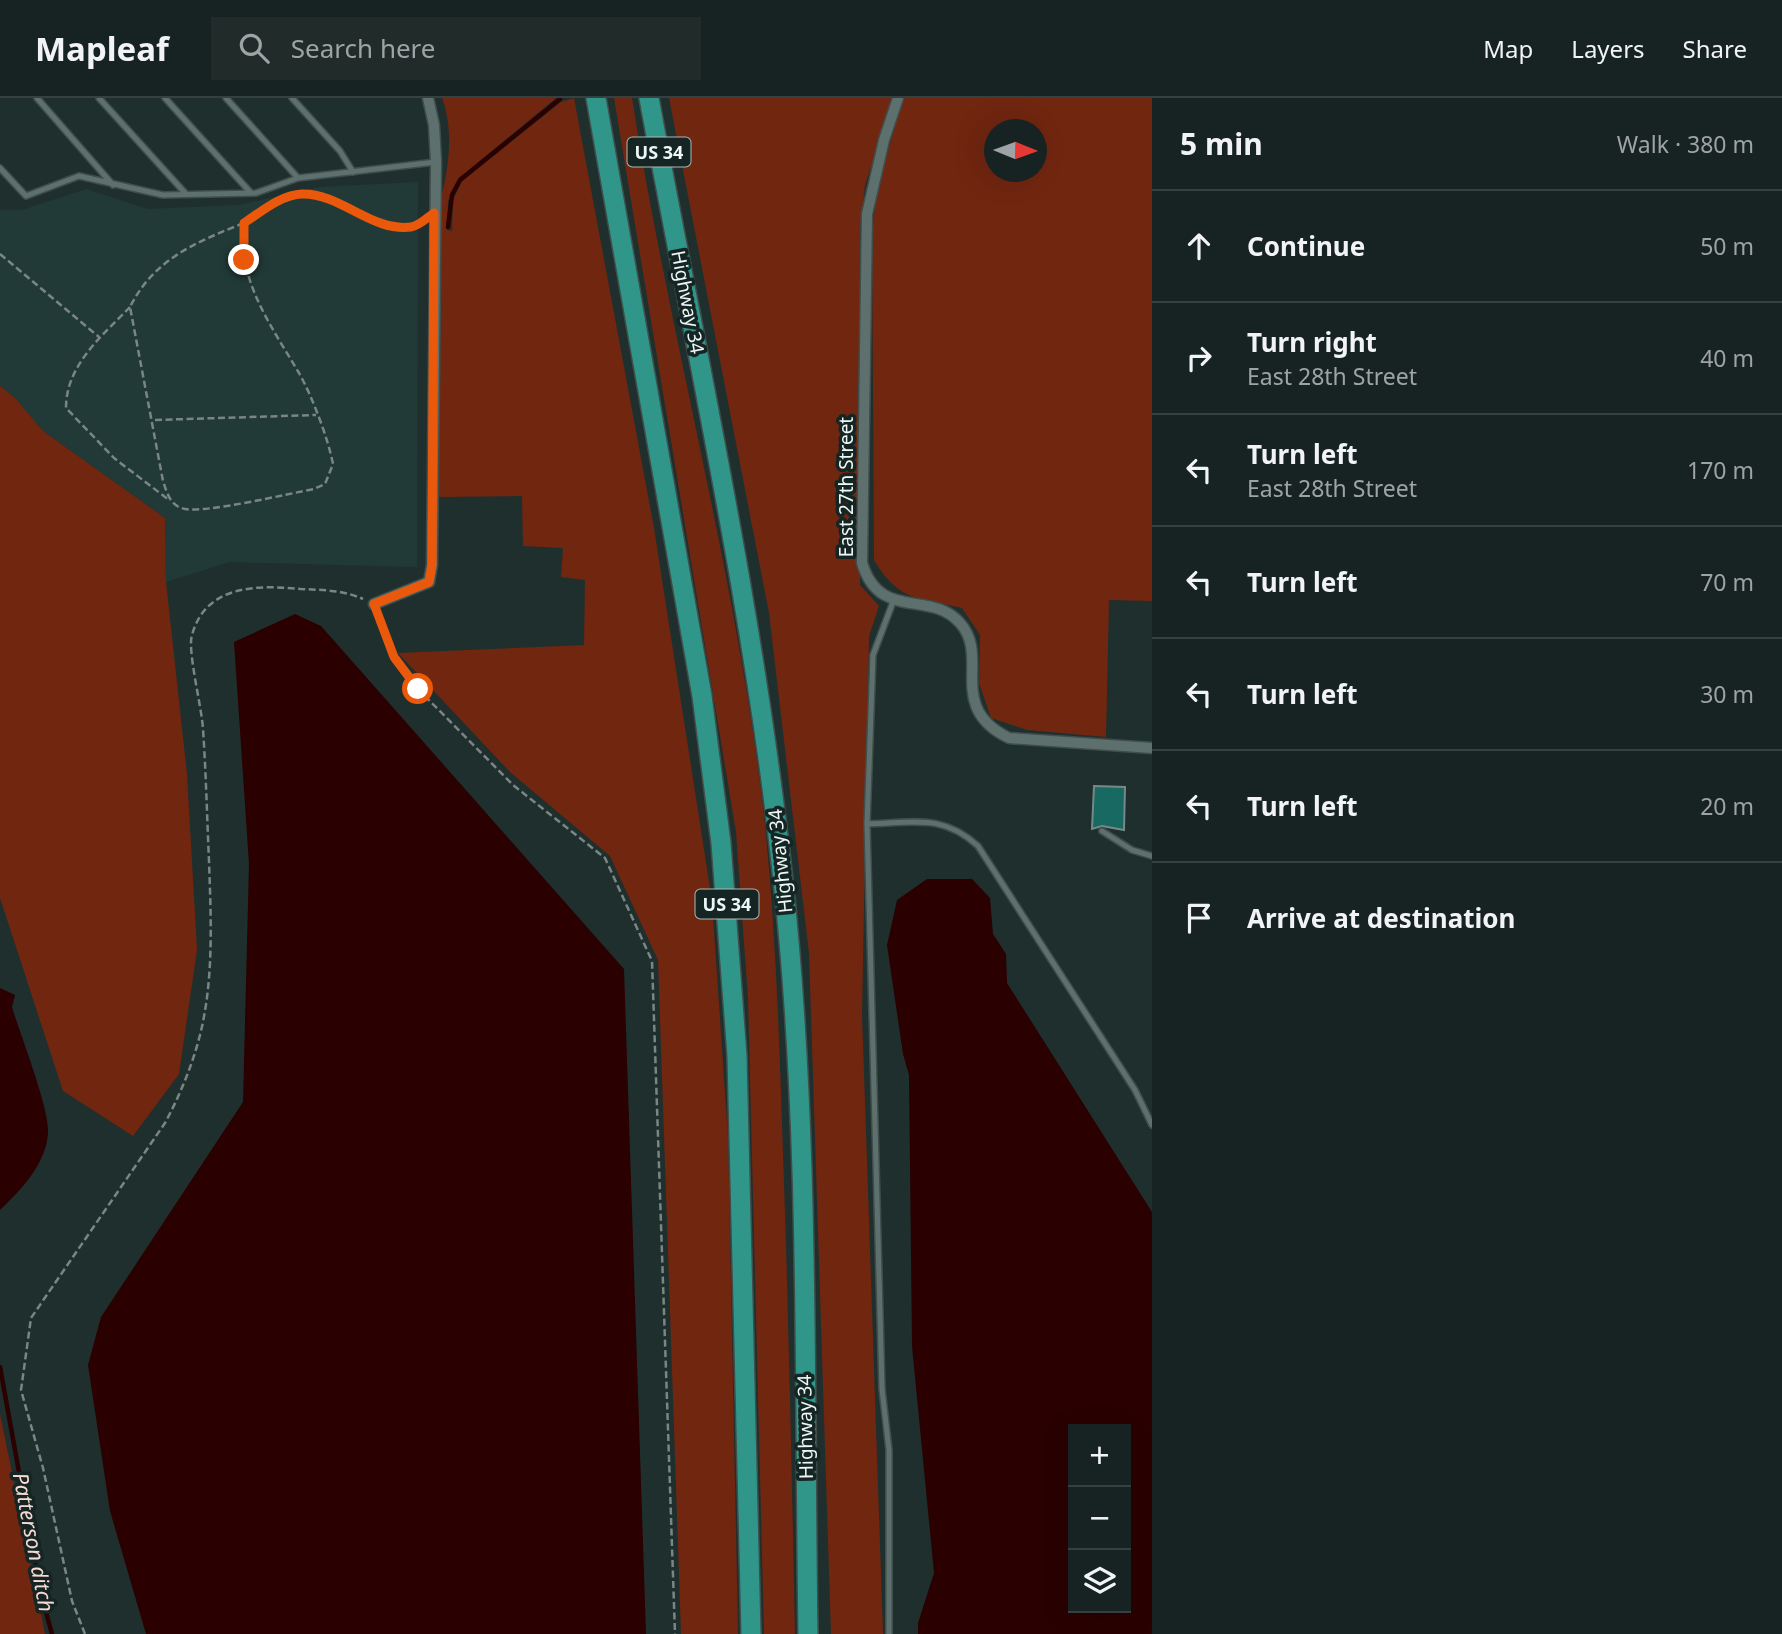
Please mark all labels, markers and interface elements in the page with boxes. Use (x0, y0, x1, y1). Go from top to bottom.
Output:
search box (211, 17, 701, 80)
text: Mapleaf (35, 26, 169, 71)
icon: search (235, 29, 273, 67)
text: Search here (291, 30, 436, 66)
text: Map (1483, 32, 1533, 65)
text: Layers (1571, 32, 1645, 65)
text: Share (1683, 32, 1747, 65)
north arrow (984, 119, 1047, 182)
text: 5 min (1180, 123, 1263, 164)
text: Walk · 380 m (1617, 128, 1754, 160)
road number: US 34 (628, 138, 690, 166)
icon: ahead (1180, 227, 1218, 265)
text: Continue (1247, 228, 1365, 264)
text: 50 m (1700, 230, 1754, 262)
route end (228, 244, 259, 275)
street label: Highway 34 (665, 248, 711, 356)
text: Turn right (1247, 324, 1377, 360)
icon: right (1180, 339, 1218, 377)
text: 40 m (1700, 342, 1754, 374)
text: East 28th Street (1247, 360, 1417, 392)
street label: East 27th Street (833, 417, 859, 557)
text: Turn left (1247, 436, 1358, 472)
icon: left (1180, 451, 1218, 489)
text: 170 m (1687, 454, 1754, 486)
text: East 28th Street (1247, 472, 1417, 504)
icon: left (1180, 563, 1218, 601)
text: Turn left (1247, 564, 1358, 600)
text: 70 m (1700, 566, 1754, 598)
route start (402, 673, 433, 704)
icon: left (1180, 675, 1218, 713)
text: Turn left (1247, 676, 1358, 712)
text: 30 m (1700, 678, 1754, 710)
icon: left (1180, 787, 1218, 825)
text: Turn left (1247, 788, 1358, 824)
text: 20 m (1700, 790, 1754, 822)
street label: Highway 34 (762, 808, 798, 914)
road number: US 34 (696, 890, 758, 918)
icon: arrive (1180, 899, 1218, 937)
text: Arrive at destination (1247, 900, 1516, 936)
street label: Highway 34 (791, 1374, 819, 1479)
map controls (1068, 1424, 1131, 1613)
button: + (1068, 1424, 1131, 1487)
water label: Patterson ditch (7, 1470, 61, 1614)
button: − (1068, 1487, 1131, 1550)
button: layers (1068, 1550, 1131, 1613)

